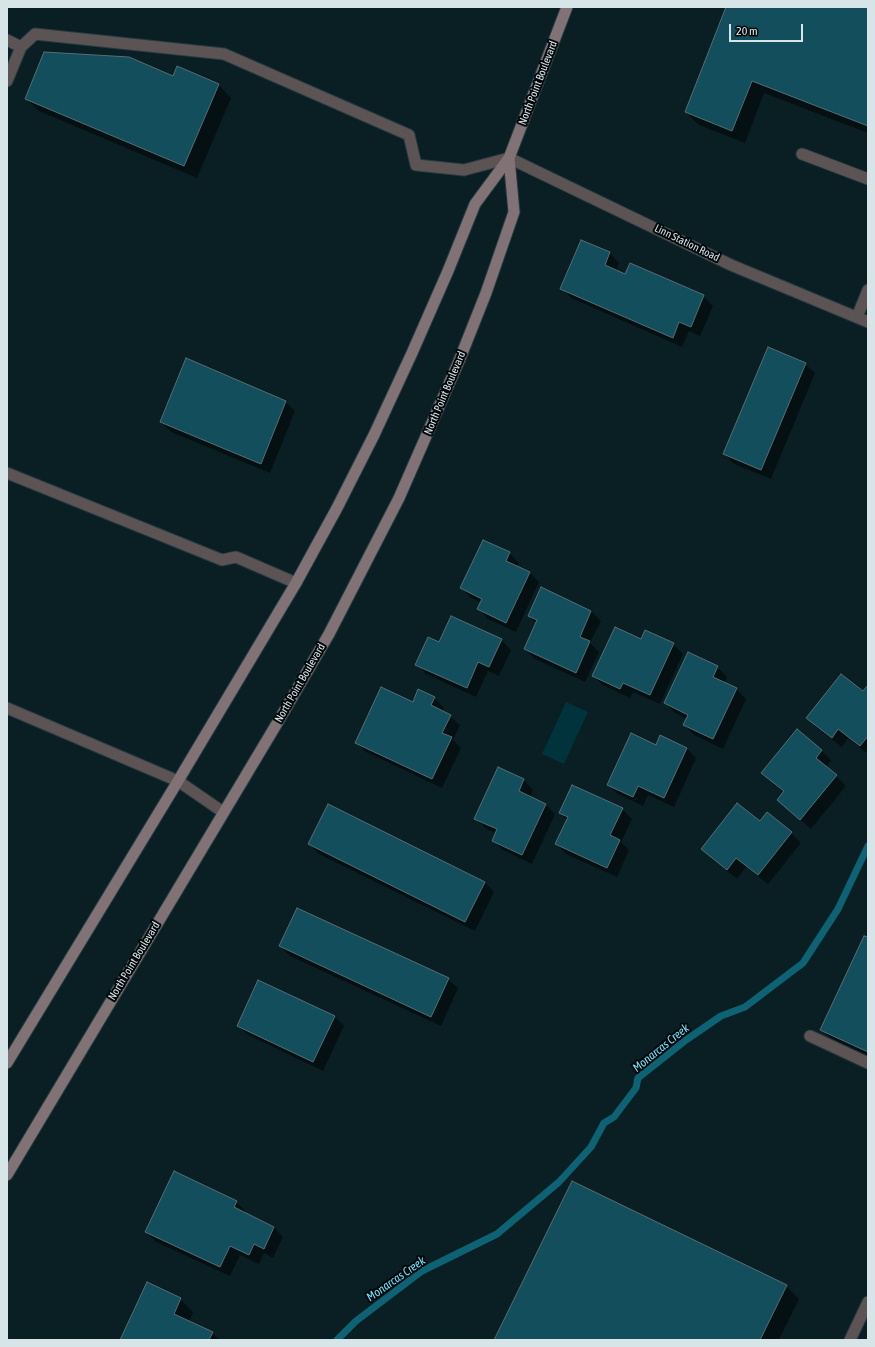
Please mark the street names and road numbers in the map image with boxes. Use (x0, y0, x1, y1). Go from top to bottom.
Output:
street label: North Point Boulevard (516, 39, 560, 127)
street label: Linn Station Road (652, 222, 722, 264)
street label: North Point Boulevard (422, 349, 468, 437)
street label: North Point Boulevard (272, 641, 328, 725)
street label: North Point Boulevard (105, 919, 163, 1003)

